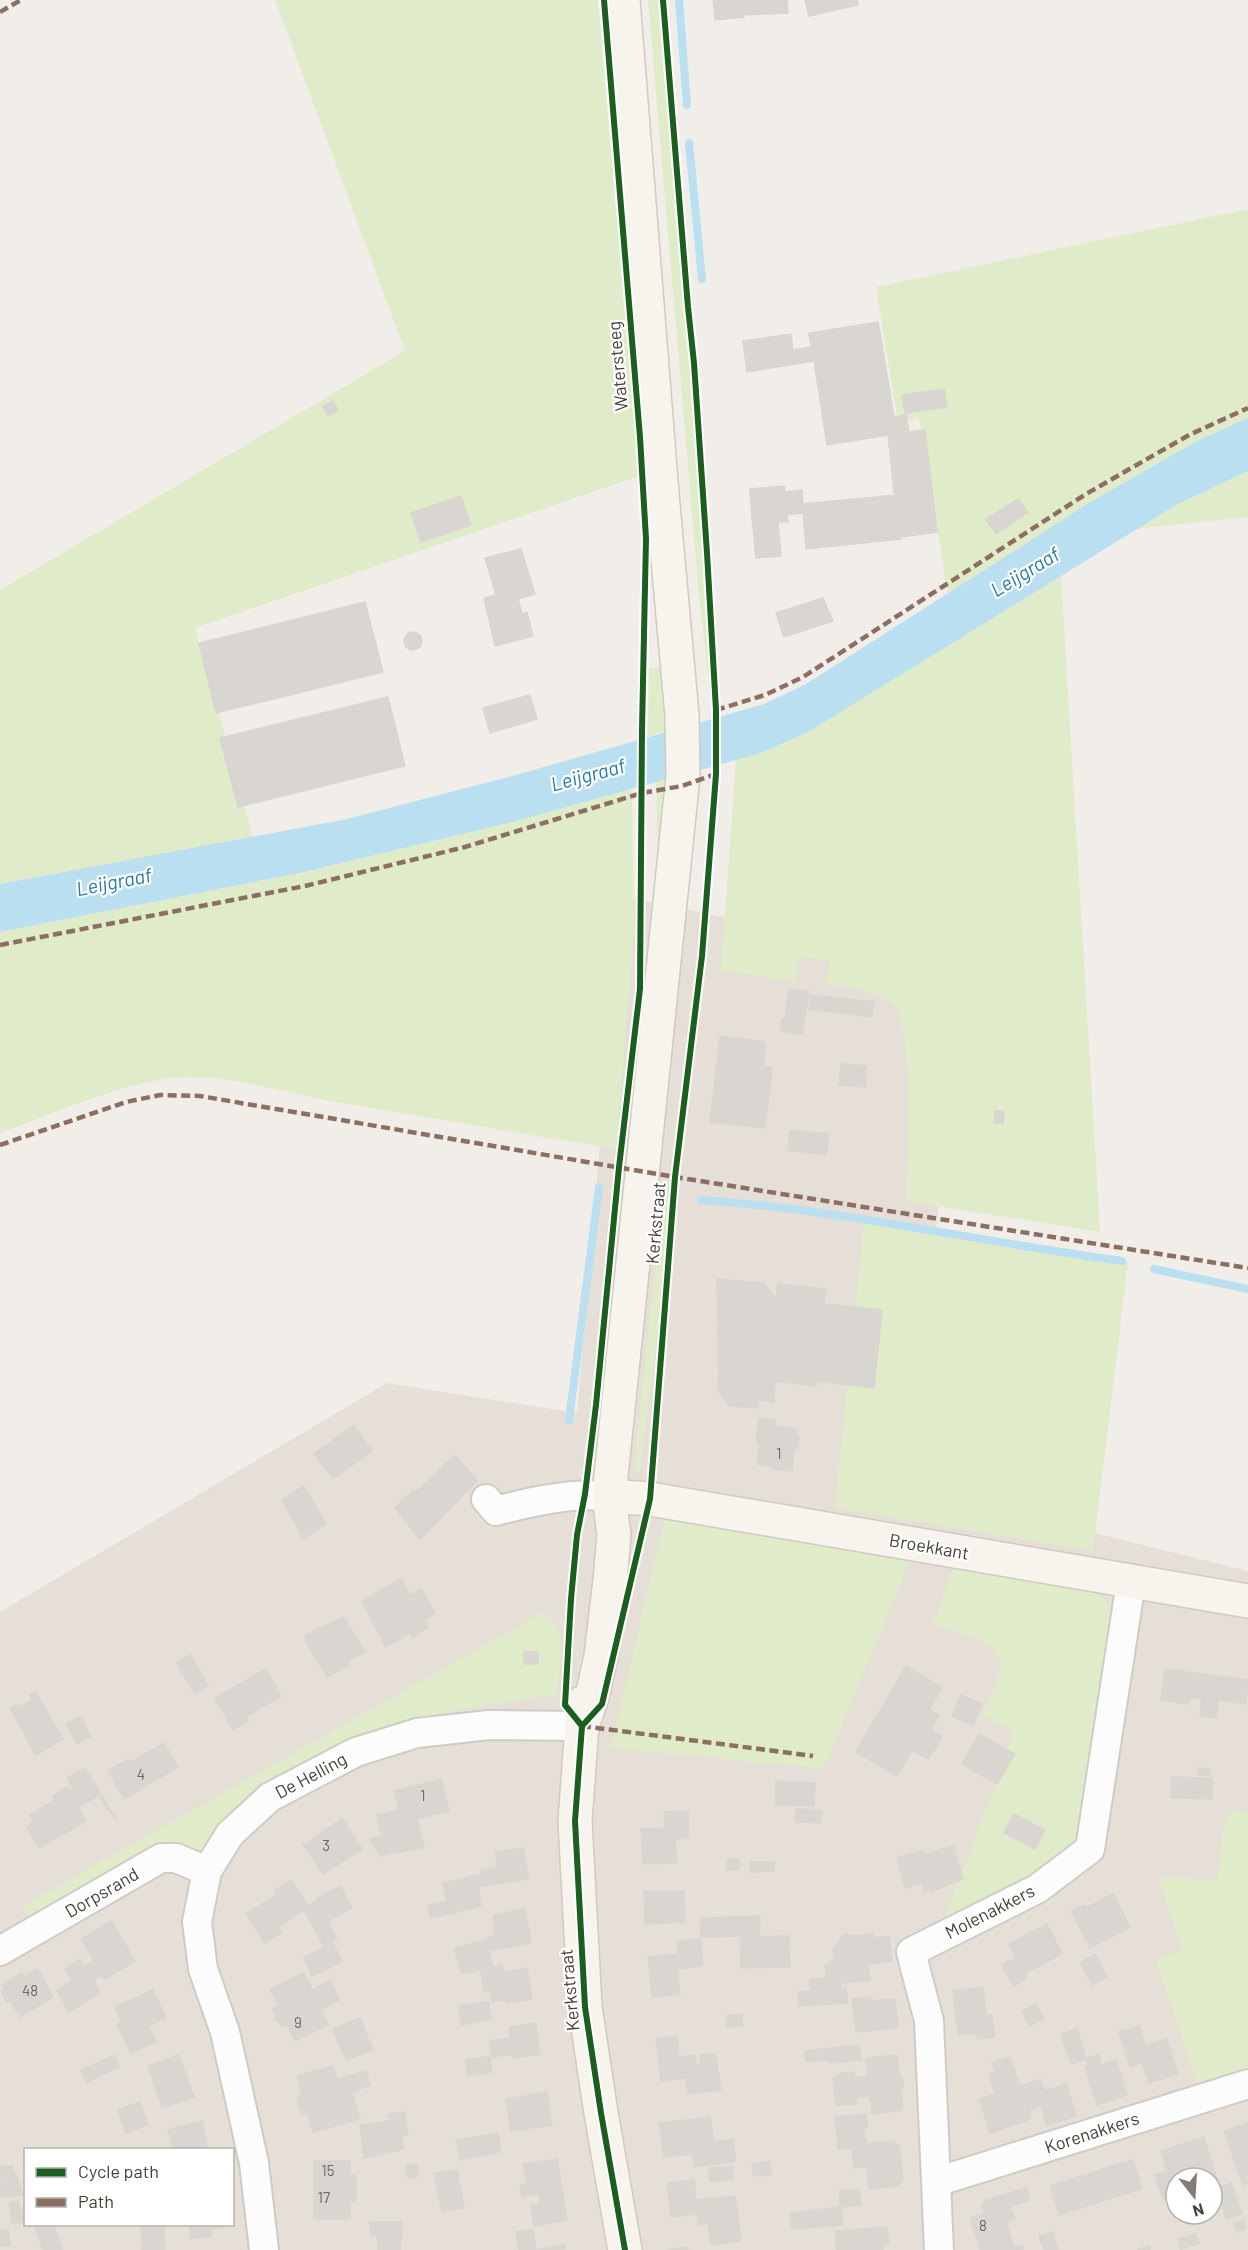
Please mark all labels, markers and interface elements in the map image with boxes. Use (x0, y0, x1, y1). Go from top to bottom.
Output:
street label: Watersteeg (602, 320, 632, 412)
water label: Leijgraaf (986, 541, 1064, 601)
water label: Leijgraaf (548, 752, 629, 796)
water label: Leijgraaf (74, 862, 155, 900)
street label: Kerkstraat (640, 1181, 670, 1265)
house number: 1 (776, 1444, 782, 1462)
street label: Broekkant (888, 1528, 971, 1564)
street label: De Helling (271, 1747, 350, 1803)
house number: 4 (137, 1765, 145, 1783)
house number: 1 (420, 1786, 426, 1804)
house number: 3 (322, 1836, 330, 1854)
street label: Dorpsrand (61, 1862, 142, 1922)
street label: Molenakkers (941, 1879, 1038, 1943)
street label: Kerkstraat (554, 1948, 584, 2032)
house number: 48 (22, 1981, 38, 1999)
house number: 9 (294, 2013, 302, 2031)
street label: Korenakkers (1042, 2106, 1142, 2158)
legend (24, 2148, 234, 2226)
text: Cycle path (78, 2160, 159, 2182)
house number: 15 (322, 2161, 334, 2179)
north arrow (1164, 2166, 1224, 2226)
house number: 17 (318, 2188, 330, 2206)
text: Path (78, 2190, 114, 2212)
text: N (1191, 2200, 1206, 2221)
house number: 8 (979, 2216, 987, 2234)

